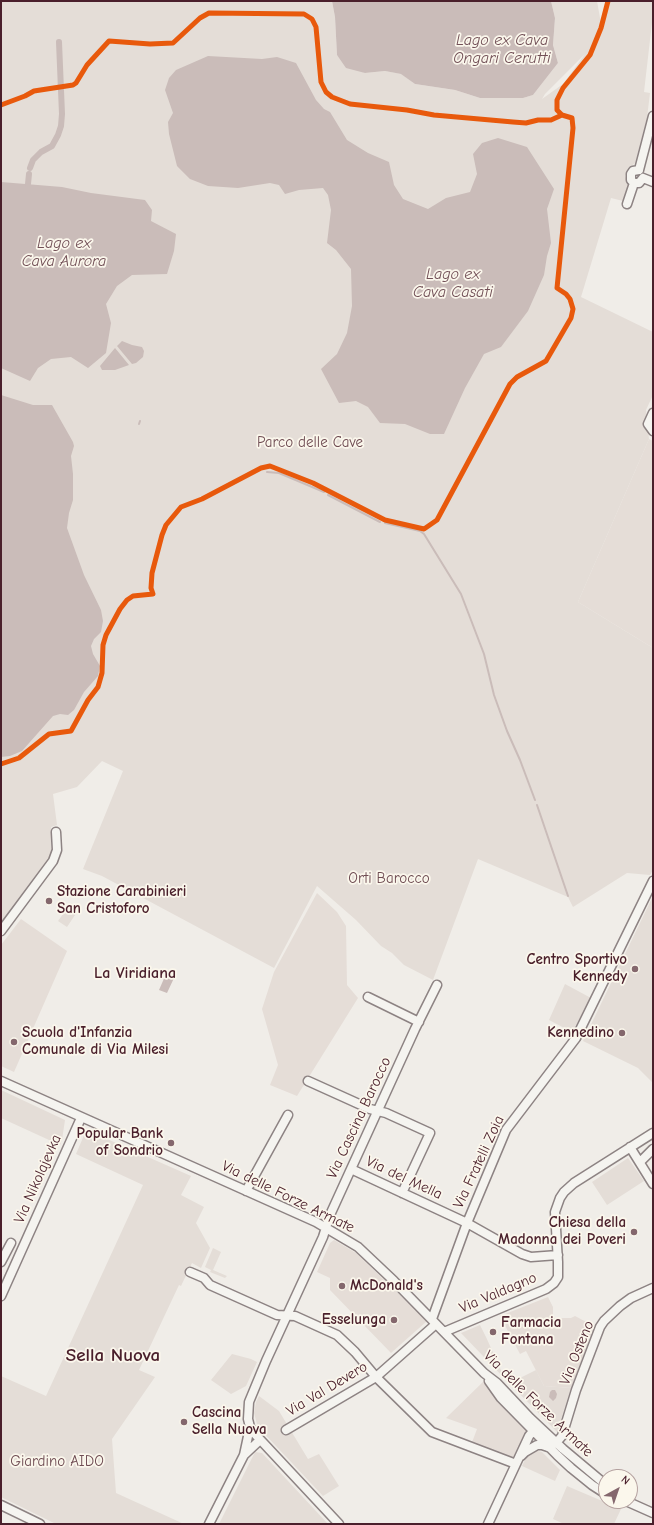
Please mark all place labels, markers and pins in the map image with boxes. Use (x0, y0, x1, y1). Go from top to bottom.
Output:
place label: Stazione Carabinieri San Cristoforo (57, 883, 186, 918)
marker: Stazione Carabinieri San Cristoforo (44, 896, 54, 906)
place label: Centro Sportivo Kennedy (526, 951, 627, 986)
marker: Centro Sportivo Kennedy (630, 964, 640, 974)
place label: Scuola d'Infanzia Comunale di Via Milesi (22, 1024, 169, 1059)
place label: Kennedino (547, 1024, 614, 1042)
marker: Kennedino (617, 1028, 627, 1038)
marker: Scuola d'Infanzia Comunale di Via Milesi (9, 1037, 19, 1047)
place label: Popular Bank of Sondrio (77, 1125, 163, 1160)
marker: Popular Bank of Sondrio (166, 1138, 176, 1148)
place label: Chiesa della Madonna dei Poveri (498, 1214, 626, 1249)
marker: Chiesa della Madonna dei Poveri (629, 1227, 639, 1237)
place label: McDonald's (350, 1277, 423, 1295)
marker: McDonald's (337, 1281, 347, 1291)
place label: Esselunga (322, 1311, 386, 1329)
place label: Farmacia Fontana (501, 1314, 561, 1349)
marker: Esselunga (389, 1315, 399, 1325)
marker: Farmacia Fontana (488, 1327, 498, 1337)
place label: Cascina Sella Nuova (192, 1404, 267, 1439)
marker: Cascina Sella Nuova (179, 1417, 189, 1427)

